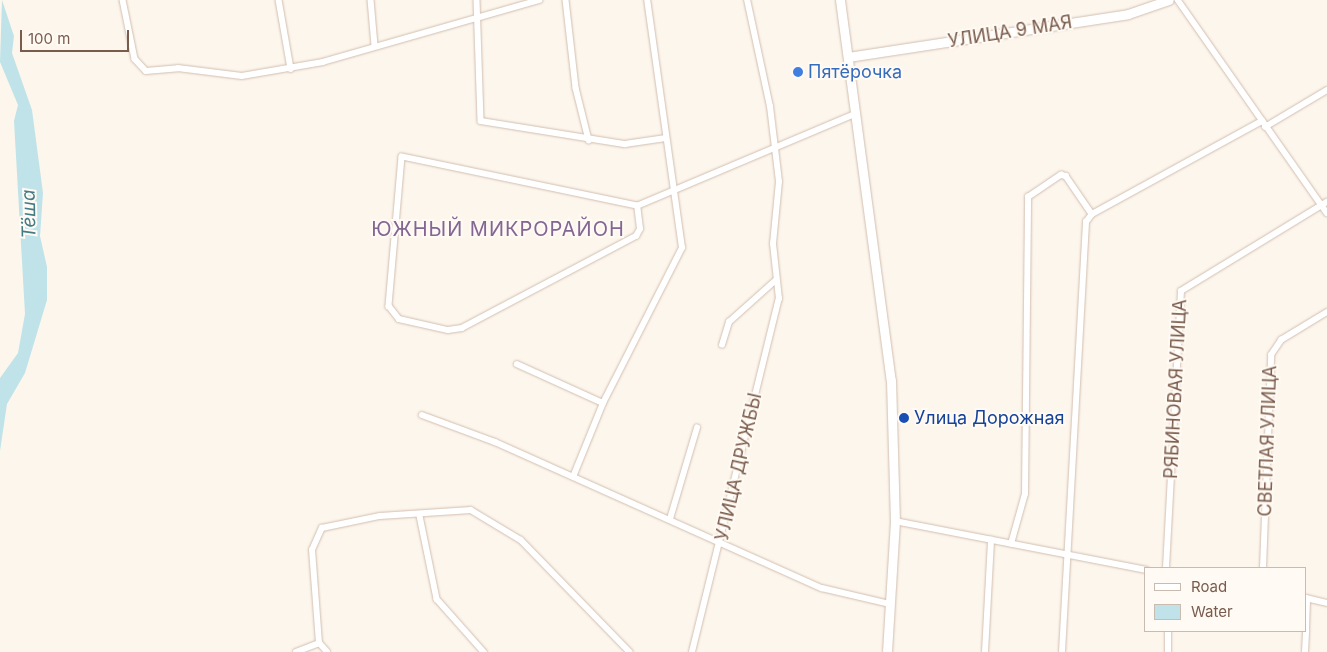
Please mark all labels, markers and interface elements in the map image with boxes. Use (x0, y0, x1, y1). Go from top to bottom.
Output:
street label: УЛИЦА 9 МАЯ (946, 12, 1074, 52)
scale bar (22, 20, 131, 52)
text: 100 m (28, 29, 70, 48)
place label: Пятёрочка (808, 61, 902, 83)
marker: Пятёрочка (792, 66, 804, 78)
water label: Тёша (17, 189, 41, 239)
district label: ЮЖНЫЙ МИКРОРАЙОН (369, 217, 627, 241)
street label: РЯБИНОВАЯ УЛИЦА (1161, 299, 1191, 479)
street label: СВЕТЛАЯ УЛИЦА (1255, 365, 1281, 517)
street label: УЛИЦА ДРУЖБЫ (711, 391, 767, 543)
place label: Улица Дорожная (914, 407, 1064, 429)
marker: Улица Дорожная (898, 412, 910, 424)
legend (1144, 567, 1307, 632)
text: Road (1191, 577, 1227, 596)
text: Water (1191, 602, 1233, 621)

